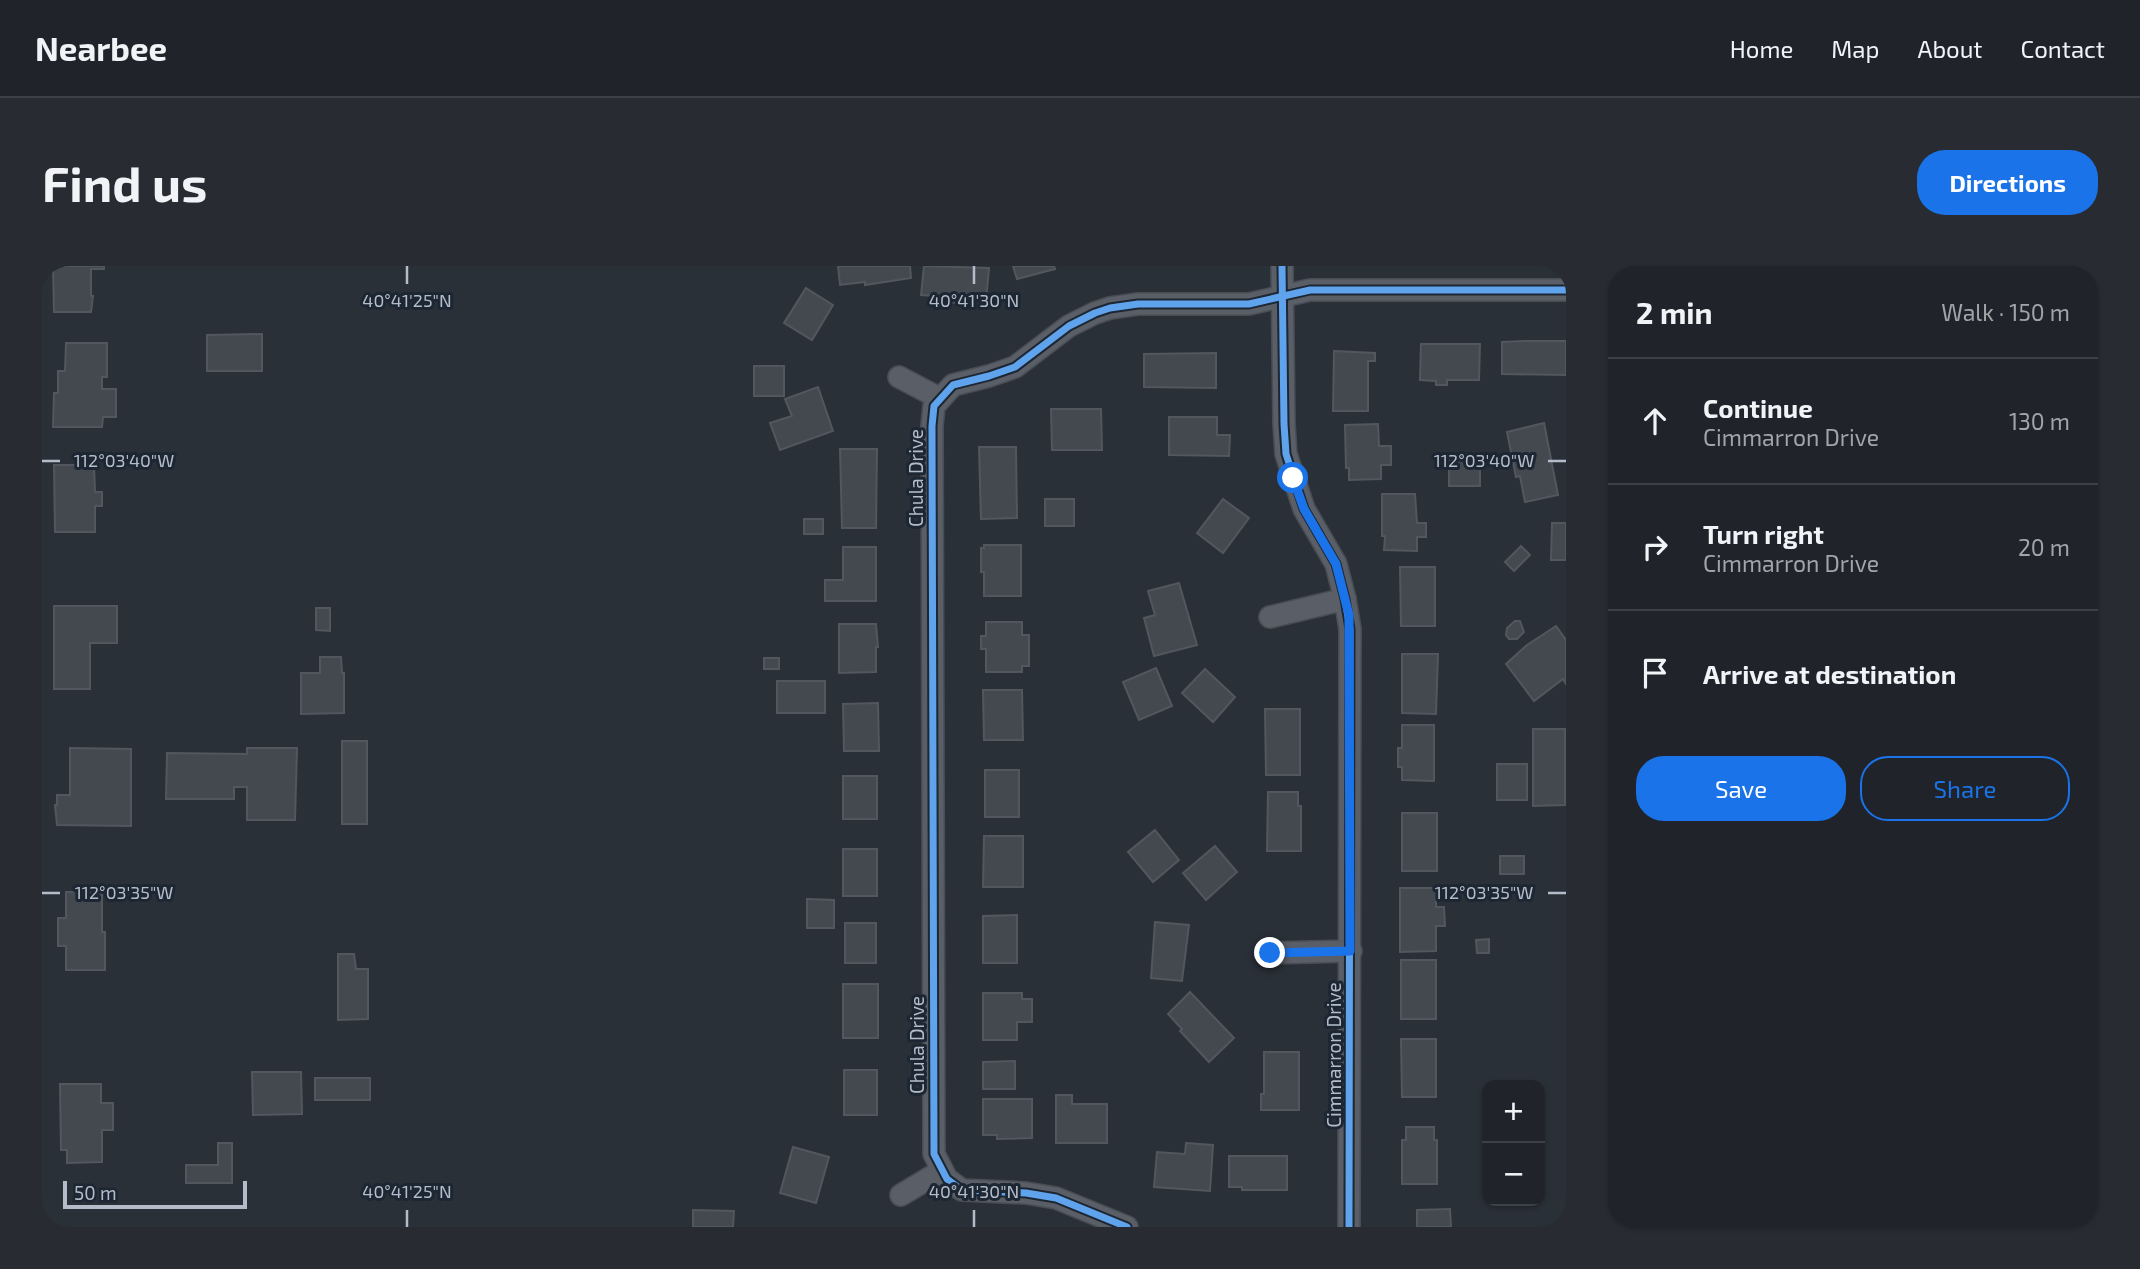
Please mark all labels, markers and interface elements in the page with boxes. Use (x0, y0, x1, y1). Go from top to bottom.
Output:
text: Nearbee (35, 28, 167, 68)
text: Home (1730, 34, 1793, 63)
text: Map (1831, 34, 1879, 63)
text: About (1917, 34, 1983, 63)
text: Contact (2021, 34, 2105, 63)
button: Directions (1917, 150, 2098, 215)
text: Find us (42, 153, 207, 212)
text: 40°41'25"N (362, 289, 452, 311)
text: 40°41'30"N (929, 289, 1019, 311)
text: 2 min (1636, 294, 1713, 330)
text: Walk · 150 m (1941, 298, 2070, 326)
text: Continue (1703, 392, 1813, 423)
icon: ahead (1636, 402, 1674, 440)
text: 130 m (2009, 407, 2070, 435)
text: Cimmarron Drive (1703, 423, 1879, 451)
street label: Chula Drive (904, 429, 927, 527)
text: 112°03'40"W (74, 449, 174, 471)
text: 112°03'40"W (1434, 449, 1534, 471)
route start (1277, 462, 1308, 493)
text: Turn right (1703, 518, 1824, 549)
icon: right (1636, 528, 1674, 566)
text: 20 m (2018, 533, 2070, 561)
text: Cimmarron Drive (1703, 549, 1879, 577)
icon: arrive (1636, 654, 1674, 692)
text: Arrive at destination (1703, 658, 1956, 689)
button: Save (1636, 756, 1846, 821)
button: Share (1860, 756, 2070, 821)
text: 112°03'35"W (75, 881, 173, 903)
text: 112°03'35"W (1435, 881, 1533, 903)
route end (1254, 937, 1285, 968)
street label: Cimmarron Drive (1322, 982, 1345, 1128)
street label: Chula Drive (905, 996, 928, 1094)
map controls (1482, 1080, 1545, 1206)
button: + (1482, 1080, 1545, 1143)
button: − (1482, 1143, 1545, 1206)
scale bar (63, 1178, 247, 1210)
text: 40°41'25"N (362, 1180, 452, 1202)
text: 40°41'30"N (929, 1180, 1019, 1202)
text: 50 m (74, 1181, 117, 1204)

